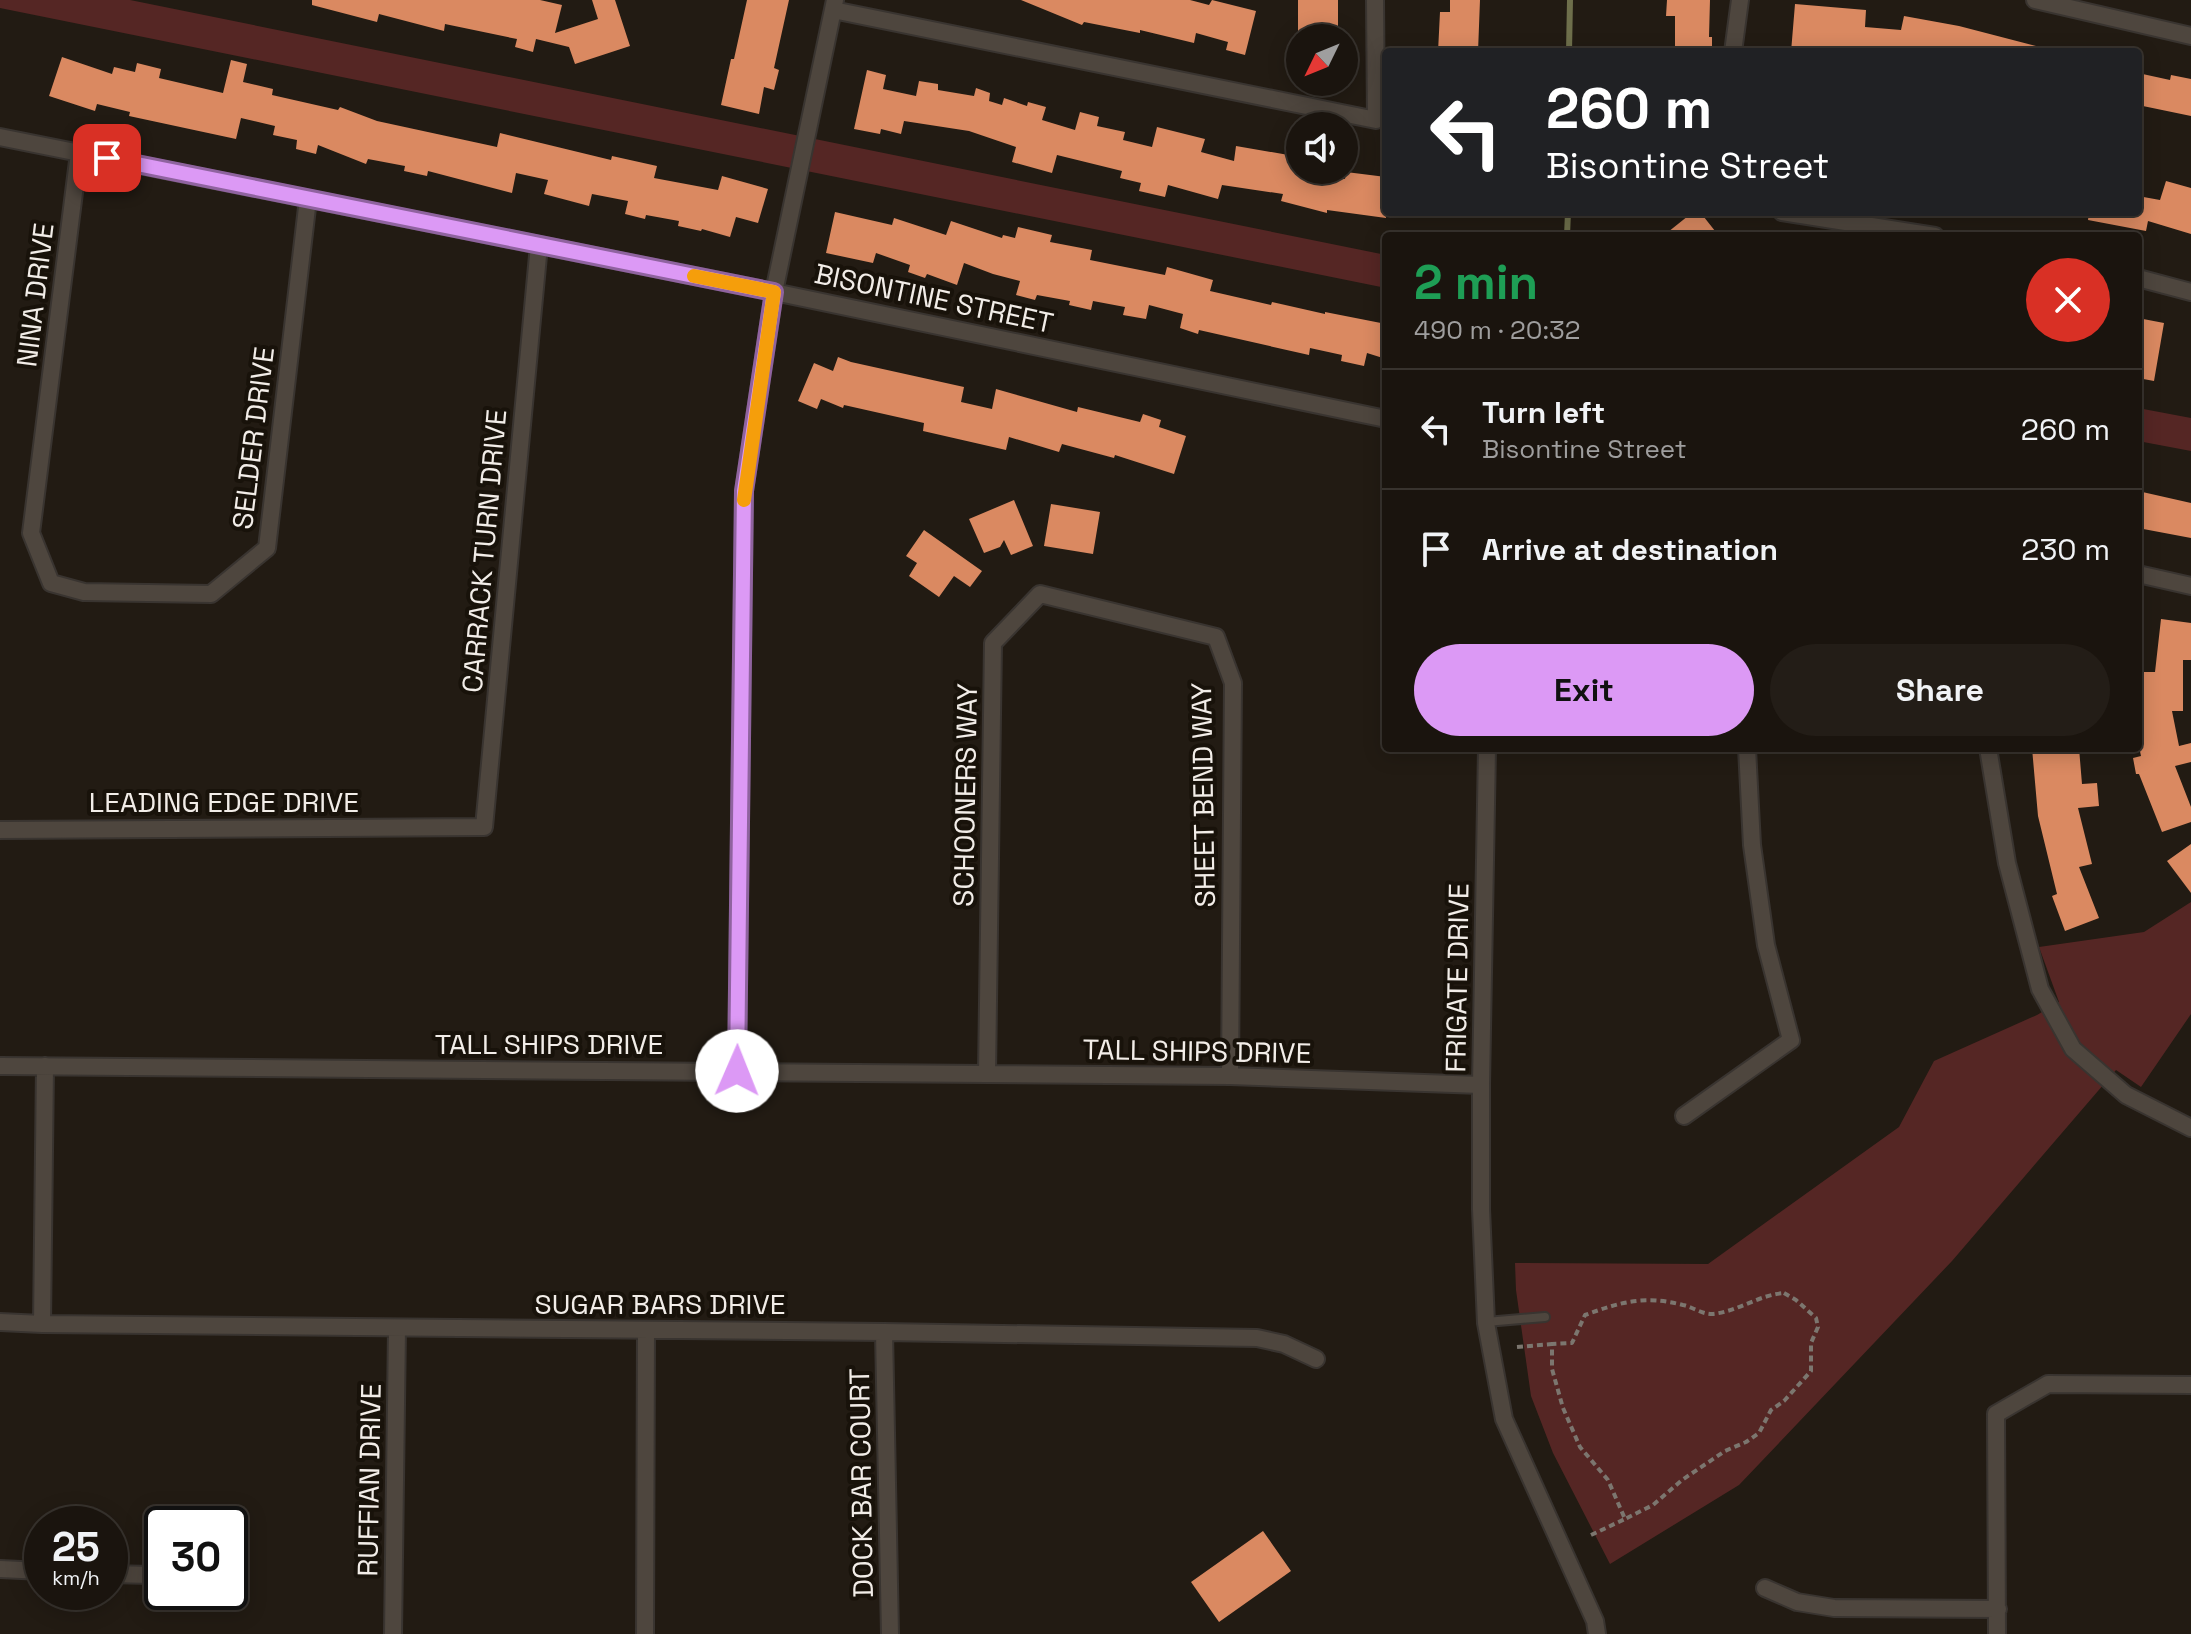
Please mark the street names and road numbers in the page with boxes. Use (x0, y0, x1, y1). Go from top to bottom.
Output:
street label: NINA DRIVE (8, 221, 62, 369)
street label: BISONTINE STREET (811, 255, 1057, 341)
street label: SELDER DRIVE (224, 345, 282, 531)
street label: CARRACK TURN DRIVE (454, 408, 514, 694)
street label: SHEET BEND WAY (1183, 682, 1223, 908)
street label: SCHOONERS WAY (945, 683, 985, 907)
street label: LEADING EDGE DRIVE (89, 784, 359, 820)
street label: FRIGATE DRIVE (1437, 883, 1477, 1073)
street label: TALL SHIPS DRIVE (435, 1026, 663, 1062)
street label: TALL SHIPS DRIVE (1082, 1031, 1312, 1071)
street label: SUGAR BARS DRIVE (534, 1286, 786, 1322)
street label: DOCK BAR COURT (841, 1368, 881, 1598)
street label: RUFFIAN DRIVE (349, 1383, 389, 1577)

